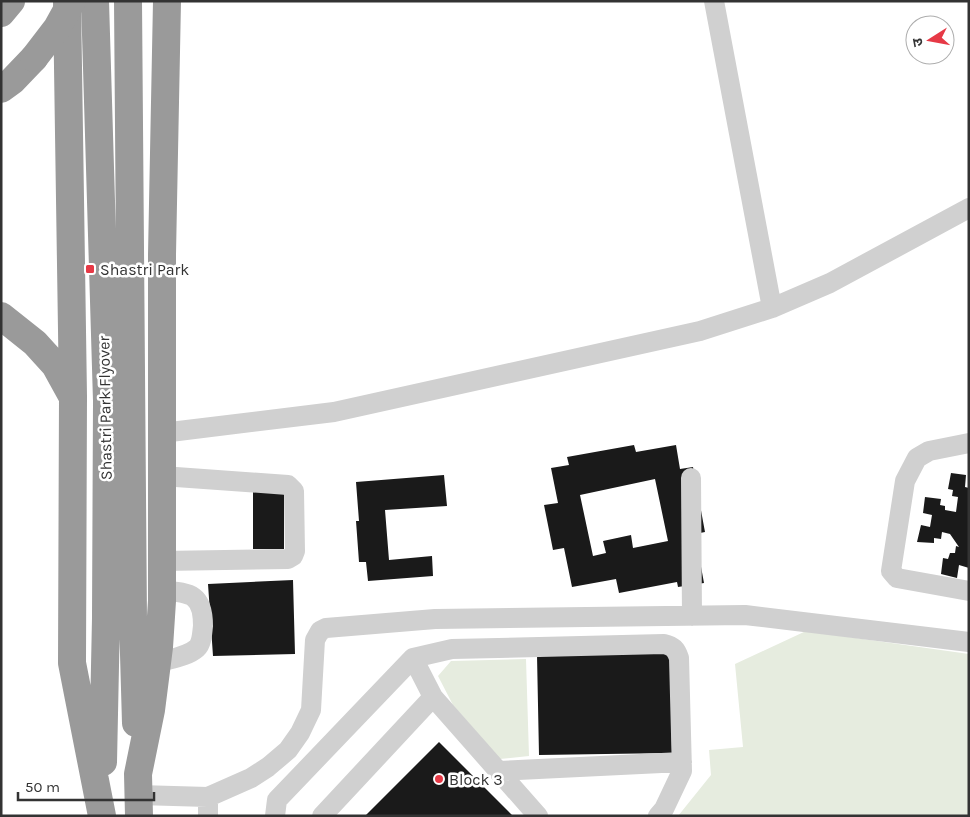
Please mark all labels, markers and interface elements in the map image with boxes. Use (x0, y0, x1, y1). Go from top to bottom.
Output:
north arrow (905, 15, 955, 65)
text: उ (908, 36, 927, 48)
place label: Shastri Park (100, 260, 189, 279)
marker: Shastri Park (84, 263, 96, 275)
street label: Shastri Park Flyover (94, 335, 116, 480)
scale bar (18, 770, 154, 802)
place label: Block 3 (449, 770, 503, 789)
marker: Block 3 (433, 773, 445, 785)
text: 50 m (25, 778, 60, 796)

